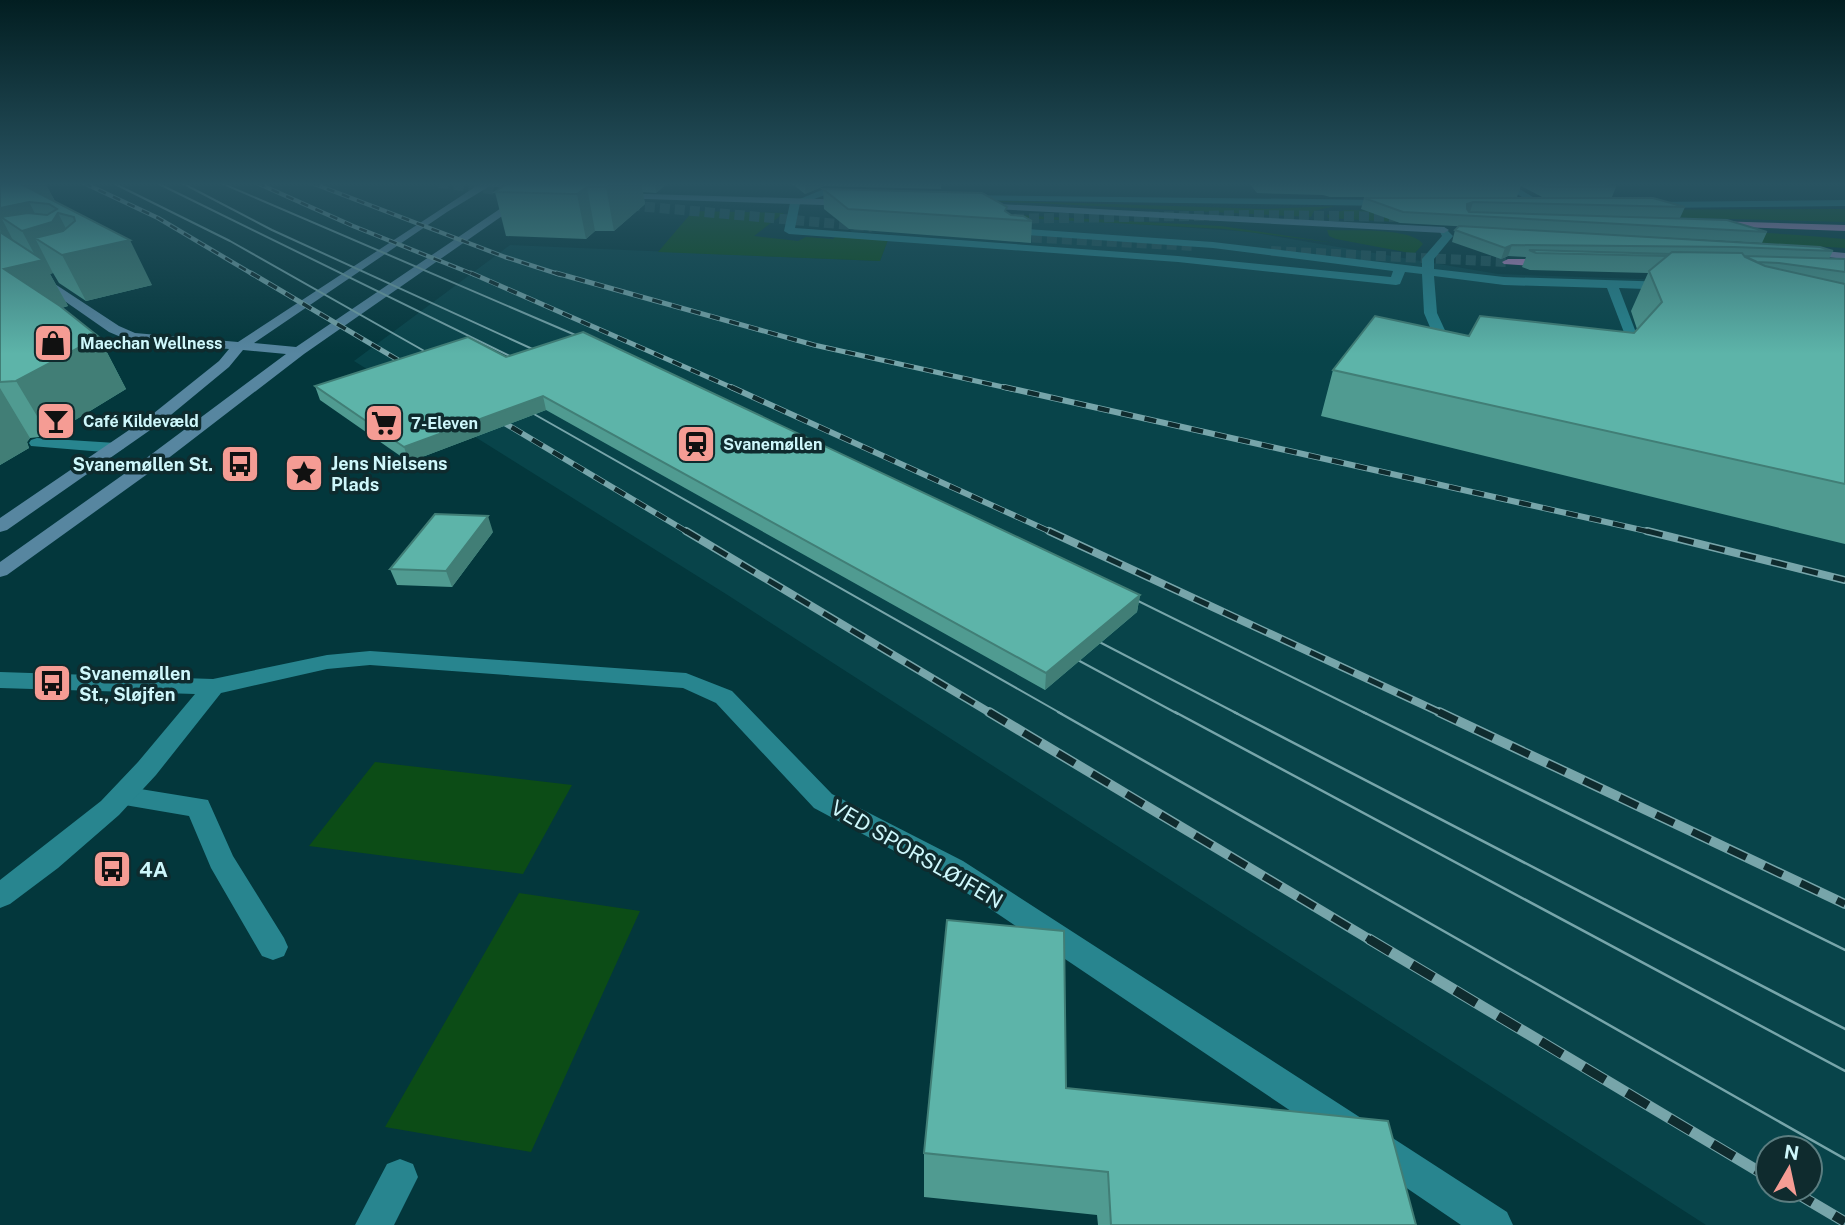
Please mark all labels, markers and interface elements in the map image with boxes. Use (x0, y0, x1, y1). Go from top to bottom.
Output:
shop icon: Maechan Wellness (32, 322, 74, 364)
place label: Maechan Wellness (80, 334, 223, 353)
bar icon: Café Kildevæld (35, 400, 77, 442)
supermarket icon: 7-Eleven (363, 402, 405, 444)
place label: Café Kildevæld (83, 412, 199, 431)
place label: 7-Eleven (411, 414, 478, 433)
station icon: Svanemøllen (675, 423, 717, 465)
place label: Svanemøllen (723, 435, 823, 454)
bus stop icon: Svanemøllen St. (219, 443, 261, 485)
place icon: Jens Nielsens Plads (283, 452, 325, 494)
place label: Jens Nielsens Plads (331, 453, 448, 495)
place label: Svanemøllen St. (72, 454, 213, 475)
bus stop icon: Svanemøllen St., Sløjfen (31, 662, 73, 704)
place label: Svanemøllen St., Sløjfen (79, 663, 191, 705)
street label: VED SPORSLØJFEN (827, 795, 1007, 913)
bus stop icon: 4A (91, 848, 133, 890)
place label: 4A (139, 857, 168, 882)
north arrow (1754, 1134, 1824, 1204)
text: N (1783, 1140, 1801, 1164)

